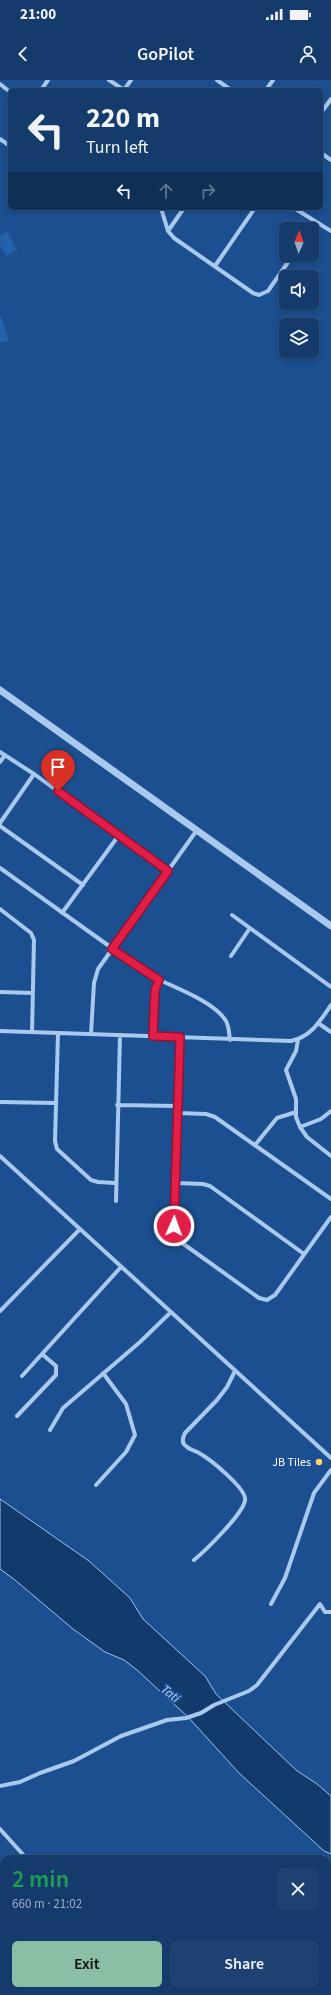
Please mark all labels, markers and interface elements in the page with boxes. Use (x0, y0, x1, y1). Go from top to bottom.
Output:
text: 21:00 (20, 4, 56, 25)
text: GoPilot (137, 42, 194, 67)
icon: back (12, 43, 34, 65)
icon: person (297, 43, 319, 65)
text: 220 m (86, 98, 160, 138)
icon: left (20, 104, 72, 156)
text: Turn left (86, 135, 148, 160)
icon: left (113, 180, 135, 202)
icon: ahead (155, 180, 177, 202)
icon: right (197, 180, 219, 202)
north arrow (279, 222, 319, 262)
map controls (279, 222, 319, 358)
button: sound (279, 270, 319, 310)
button: layers (279, 318, 319, 358)
pin (41, 750, 75, 791)
icon: arrive (47, 756, 69, 778)
position arrow (153, 1205, 195, 1247)
place label: JB Tiles (272, 1454, 311, 1471)
marker: JB Tiles (314, 1457, 324, 1467)
water label: Tati (157, 1681, 185, 1708)
text: 2 min (12, 1862, 69, 1897)
button: close (277, 1868, 319, 1910)
text: 660 m · 21:02 (12, 1895, 82, 1913)
button: Exit (12, 1941, 162, 1987)
button: Share (170, 1941, 319, 1987)

